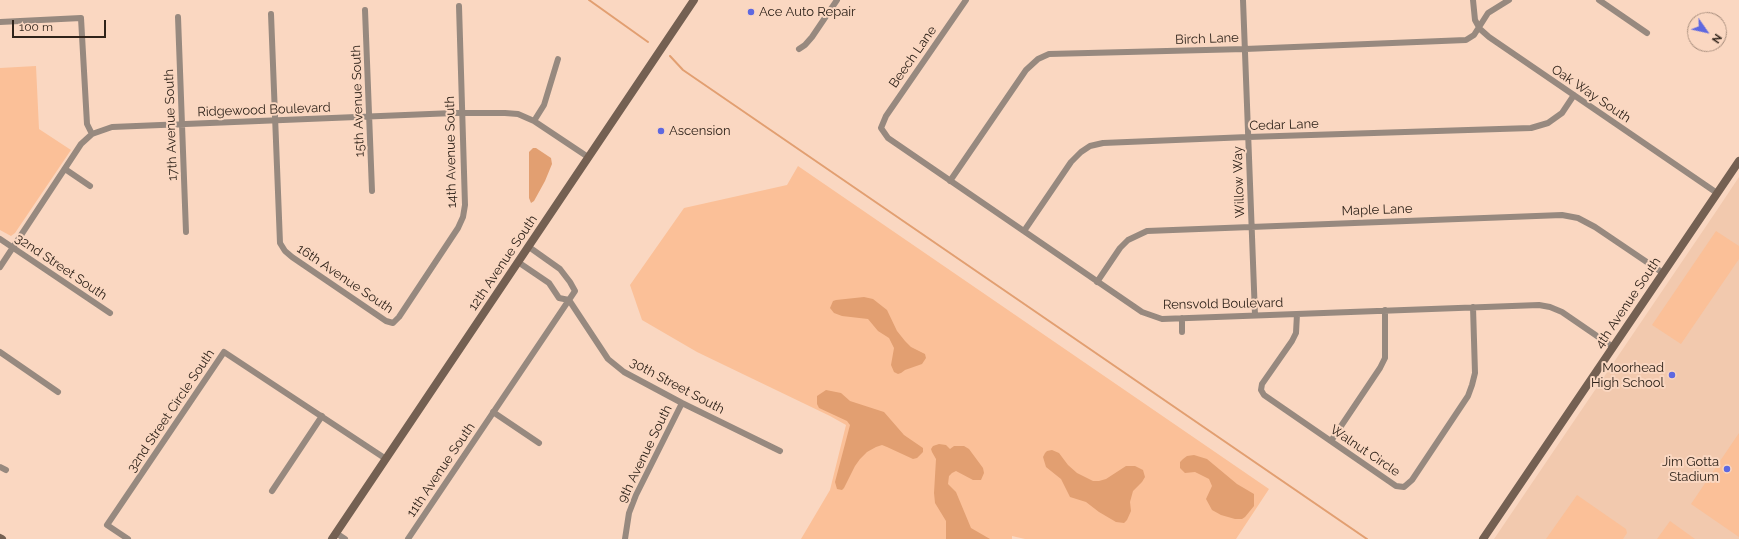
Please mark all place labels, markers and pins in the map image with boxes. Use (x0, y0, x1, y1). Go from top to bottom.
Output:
place label: Ace Auto Repair (759, 4, 856, 20)
marker: Ace Auto Repair (746, 7, 756, 17)
place label: Ascension (669, 123, 731, 139)
marker: Ascension (656, 126, 666, 136)
place label: Moorhead High School (1591, 360, 1664, 391)
marker: Moorhead High School (1667, 370, 1677, 380)
place label: Jim Gotta Stadium (1662, 454, 1719, 485)
marker: Jim Gotta Stadium (1722, 464, 1732, 474)

